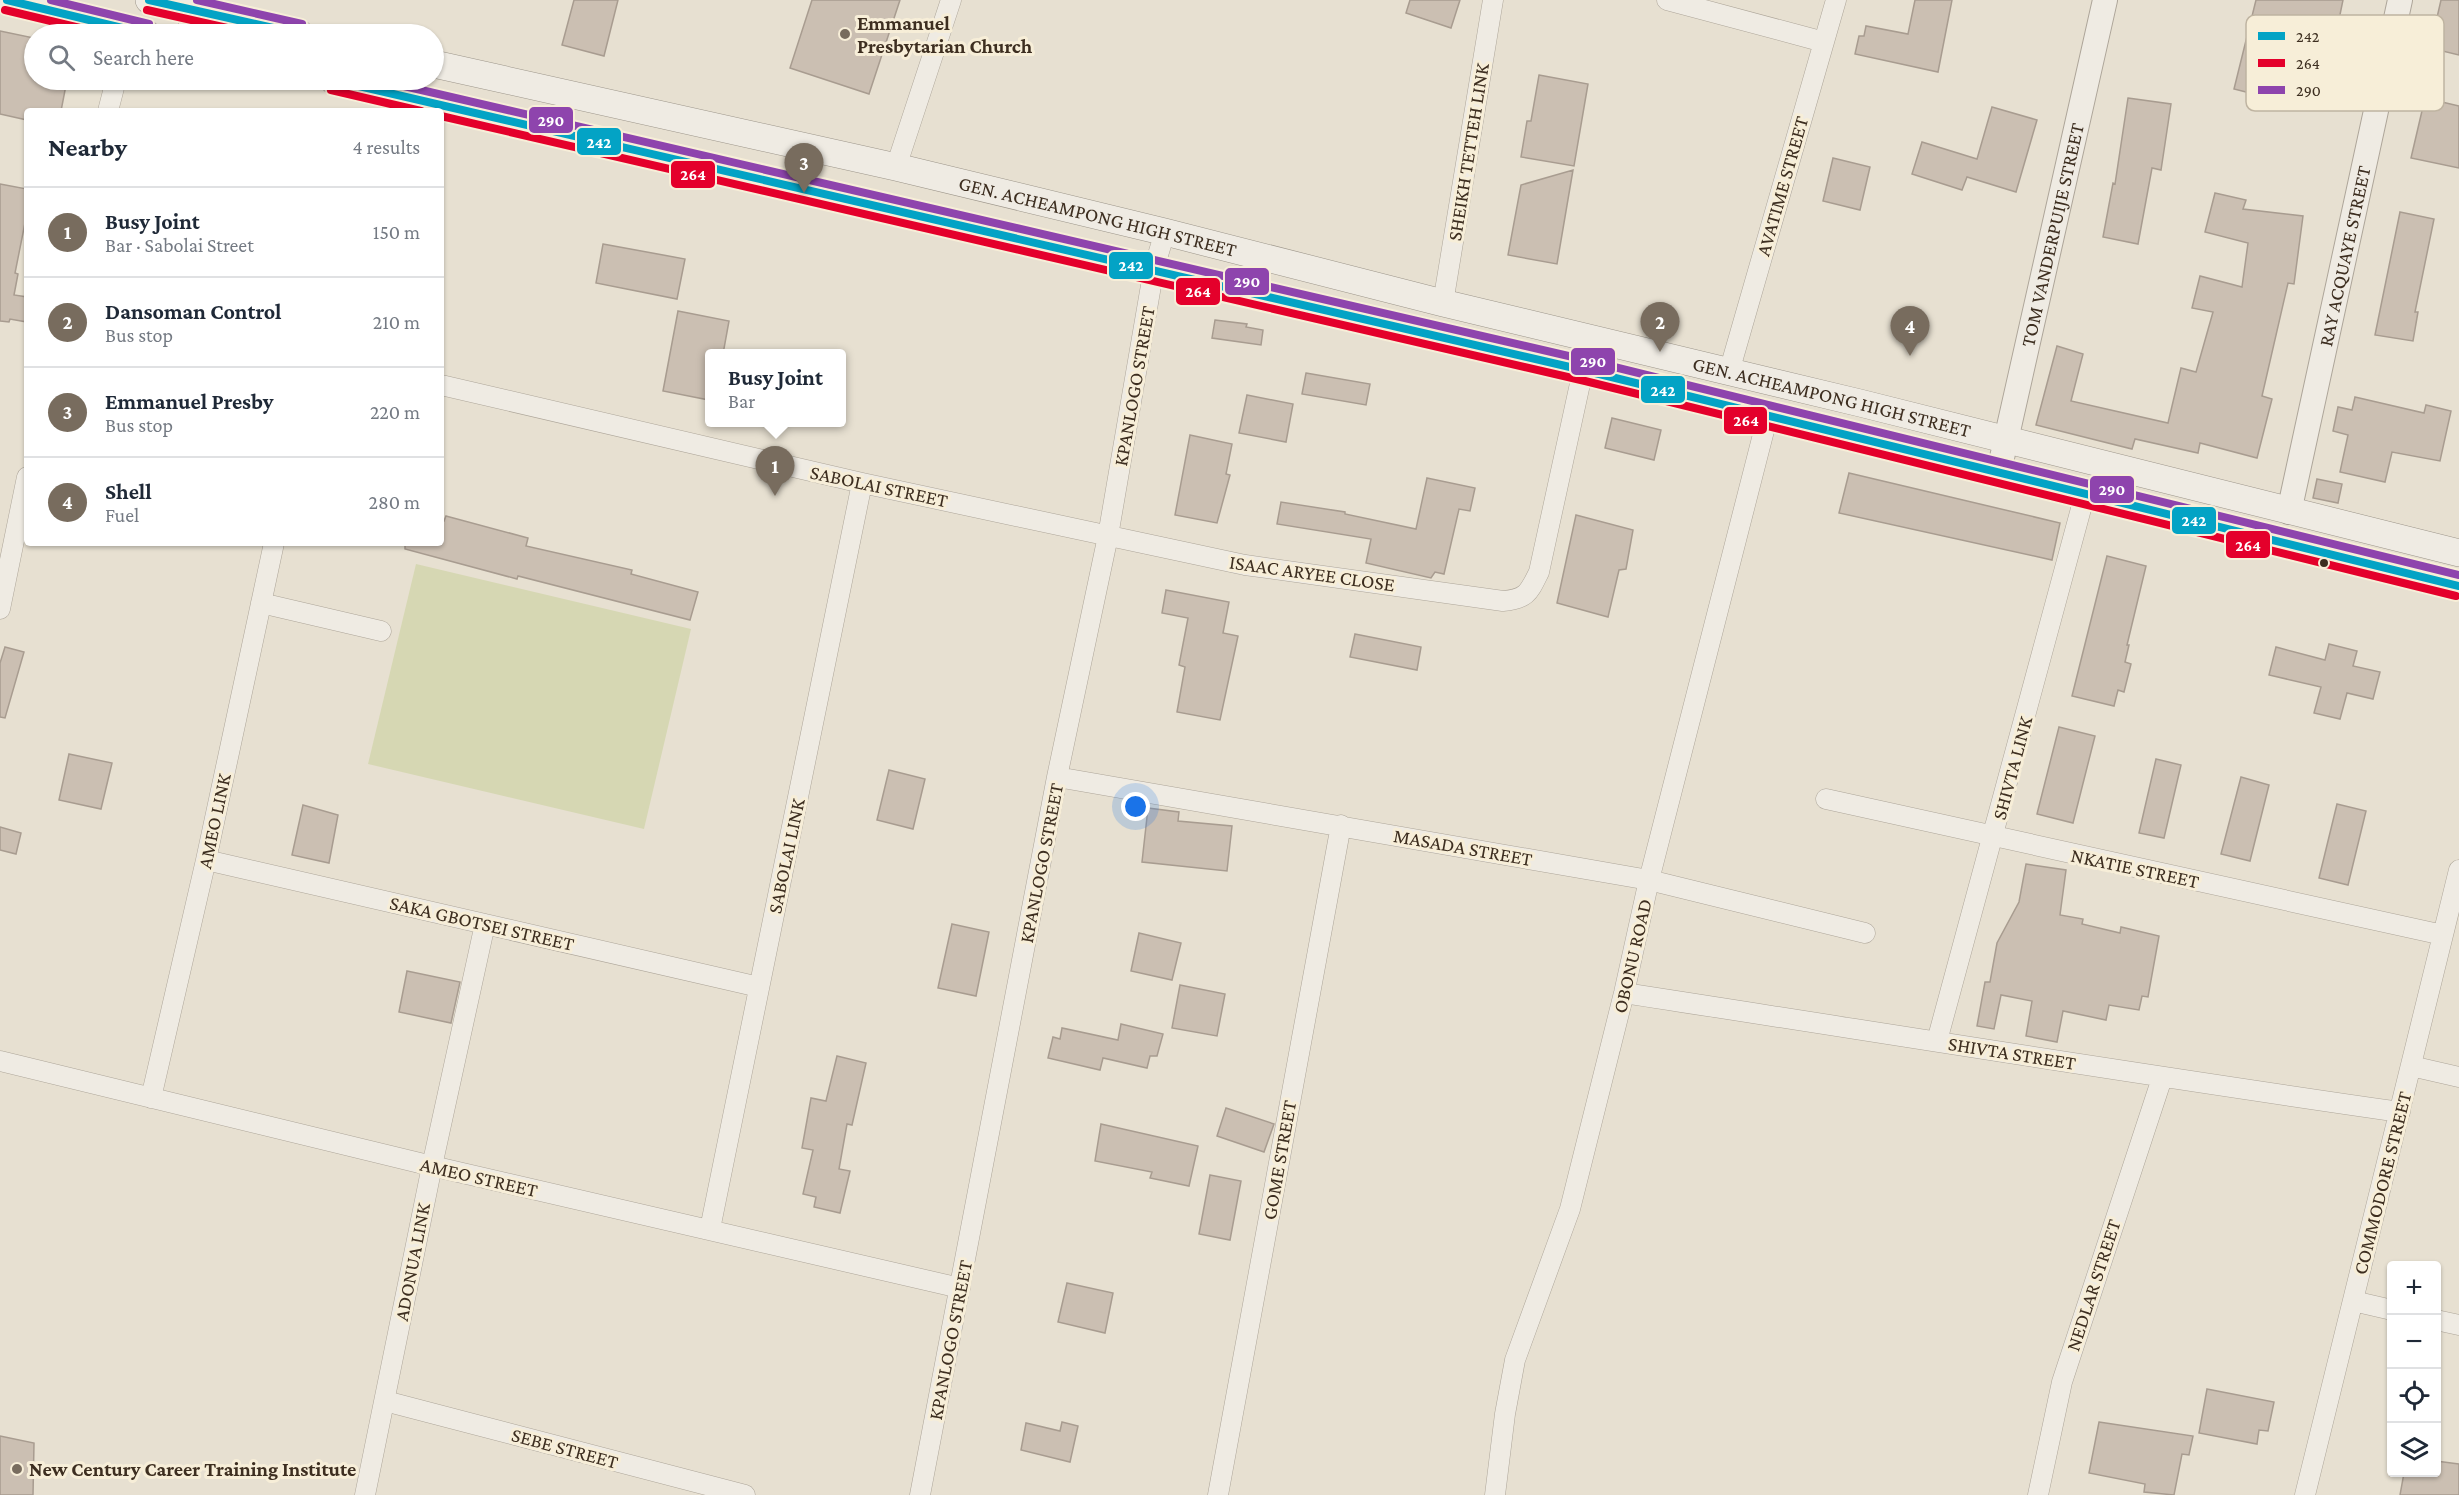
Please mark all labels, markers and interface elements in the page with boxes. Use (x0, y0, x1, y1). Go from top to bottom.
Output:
place label: Emmanuel Presbytarian Church (857, 12, 1033, 57)
legend (2246, 15, 2444, 111)
search box (24, 24, 444, 90)
marker: Emmanuel Presbytarian Church (838, 27, 852, 41)
text: 242 (2296, 28, 2320, 45)
icon: search (45, 41, 78, 74)
text: Search here (93, 45, 194, 70)
text: 264 (2296, 55, 2320, 72)
street label: SHEIKH TETTEH LINK (1443, 61, 1493, 242)
text: 290 (2296, 82, 2321, 99)
line badge: 290 (528, 106, 574, 134)
text: 290 (538, 112, 564, 129)
street label: AVATIME STREET (1752, 114, 1812, 258)
street label: TOM VANDERPUIJE STREET (2016, 121, 2088, 349)
line badge: 242 (576, 127, 622, 156)
text: Nearby (48, 133, 127, 162)
text: 242 (587, 134, 611, 151)
text: 4 results (353, 136, 420, 158)
pin: 3 (784, 144, 824, 193)
line badge: 264 (670, 160, 716, 189)
street label: RAY ACQUAYE STREET (2314, 164, 2375, 348)
text: 264 (680, 166, 706, 183)
street label: GEN. ACHEAMPONG HIGH STREET (957, 172, 1239, 261)
text: Busy Joint (105, 209, 200, 234)
text: 1 (64, 221, 71, 243)
text: 150 m (373, 221, 420, 243)
text: Bar · Sabolai Street (105, 234, 254, 256)
line badge: 242 (1108, 251, 1154, 280)
text: 242 (1119, 257, 1143, 274)
line badge: 290 (1224, 267, 1270, 296)
text: 290 (1234, 273, 1260, 290)
line badge: 264 (1175, 277, 1221, 306)
text: 264 (1185, 283, 1211, 300)
text: Dansoman Control (105, 299, 282, 324)
pin: 2 (1640, 302, 1680, 352)
street label: KPANLOGO STREET (1109, 304, 1159, 468)
pin: 4 (1890, 306, 1930, 356)
text: 2 (62, 311, 73, 333)
text: 210 m (373, 311, 420, 333)
text: Bus stop (105, 324, 173, 346)
line badge: 290 (1570, 347, 1616, 376)
popup (705, 349, 846, 427)
street label: GEN. ACHEAMPONG HIGH STREET (1691, 352, 1973, 441)
text: 290 (1580, 353, 1606, 370)
text: Busy Joint (728, 365, 823, 390)
line badge: 242 (1640, 375, 1686, 404)
text: 242 (1651, 382, 1675, 399)
text: Emmanuel Presby (105, 389, 274, 414)
text: Bar (728, 390, 755, 412)
text: 3 (63, 401, 72, 423)
text: 220 m (370, 401, 420, 423)
line badge: 264 (1723, 406, 1768, 435)
text: 264 (1733, 412, 1759, 429)
text: Bus stop (105, 414, 173, 436)
pin: 1 (756, 446, 794, 496)
street label: SABOLAI STREET (808, 461, 950, 511)
line badge: 290 (2089, 475, 2135, 504)
text: Shell (105, 479, 152, 504)
text: 290 (2099, 481, 2125, 498)
text: 4 (62, 491, 73, 513)
text: 280 m (369, 491, 420, 513)
text: Fuel (105, 504, 139, 526)
line badge: 242 (2171, 506, 2217, 535)
text: 242 (2182, 512, 2206, 529)
line badge: 264 (2225, 530, 2271, 559)
text: 264 (2235, 537, 2261, 554)
street label: ISAAC ARYEE CLOSE (1228, 550, 1396, 596)
unlabelled marker (2318, 557, 2330, 569)
street label: SHIVTA LINK (1988, 713, 2036, 822)
street label: AMEO LINK (193, 771, 235, 871)
street label: KPANLOGO STREET (1015, 781, 1067, 945)
your location (1121, 792, 1150, 821)
street label: SABOLAI LINK (763, 796, 809, 915)
street label: MASADA STREET (1392, 824, 1534, 870)
street label: NKATIE STREET (2069, 844, 2201, 892)
street label: SAKA GBOTSEI STREET (388, 891, 576, 955)
street label: OBONU ROAD (1608, 897, 1656, 1015)
street label: SHIVTA STREET (1947, 1032, 2078, 1074)
street label: COMMODORE STREET (2349, 1089, 2415, 1277)
street label: GOME STREET (1258, 1098, 1300, 1222)
street label: AMEO STREET (418, 1153, 540, 1201)
street label: ADONUA LINK (390, 1201, 434, 1323)
street label: NEDLAR STREET (2061, 1216, 2125, 1354)
street label: KPANLOGO STREET (924, 1258, 976, 1422)
map controls (2387, 1261, 2441, 1477)
button: + (2387, 1261, 2441, 1315)
button: − (2387, 1315, 2441, 1369)
button: locate (2387, 1369, 2441, 1423)
street label: SEBE STREET (509, 1423, 621, 1473)
button: layers (2387, 1423, 2441, 1477)
place label: New Century Career Training Institute (29, 1458, 356, 1480)
marker: New Century Career Training Institute (10, 1462, 24, 1476)

